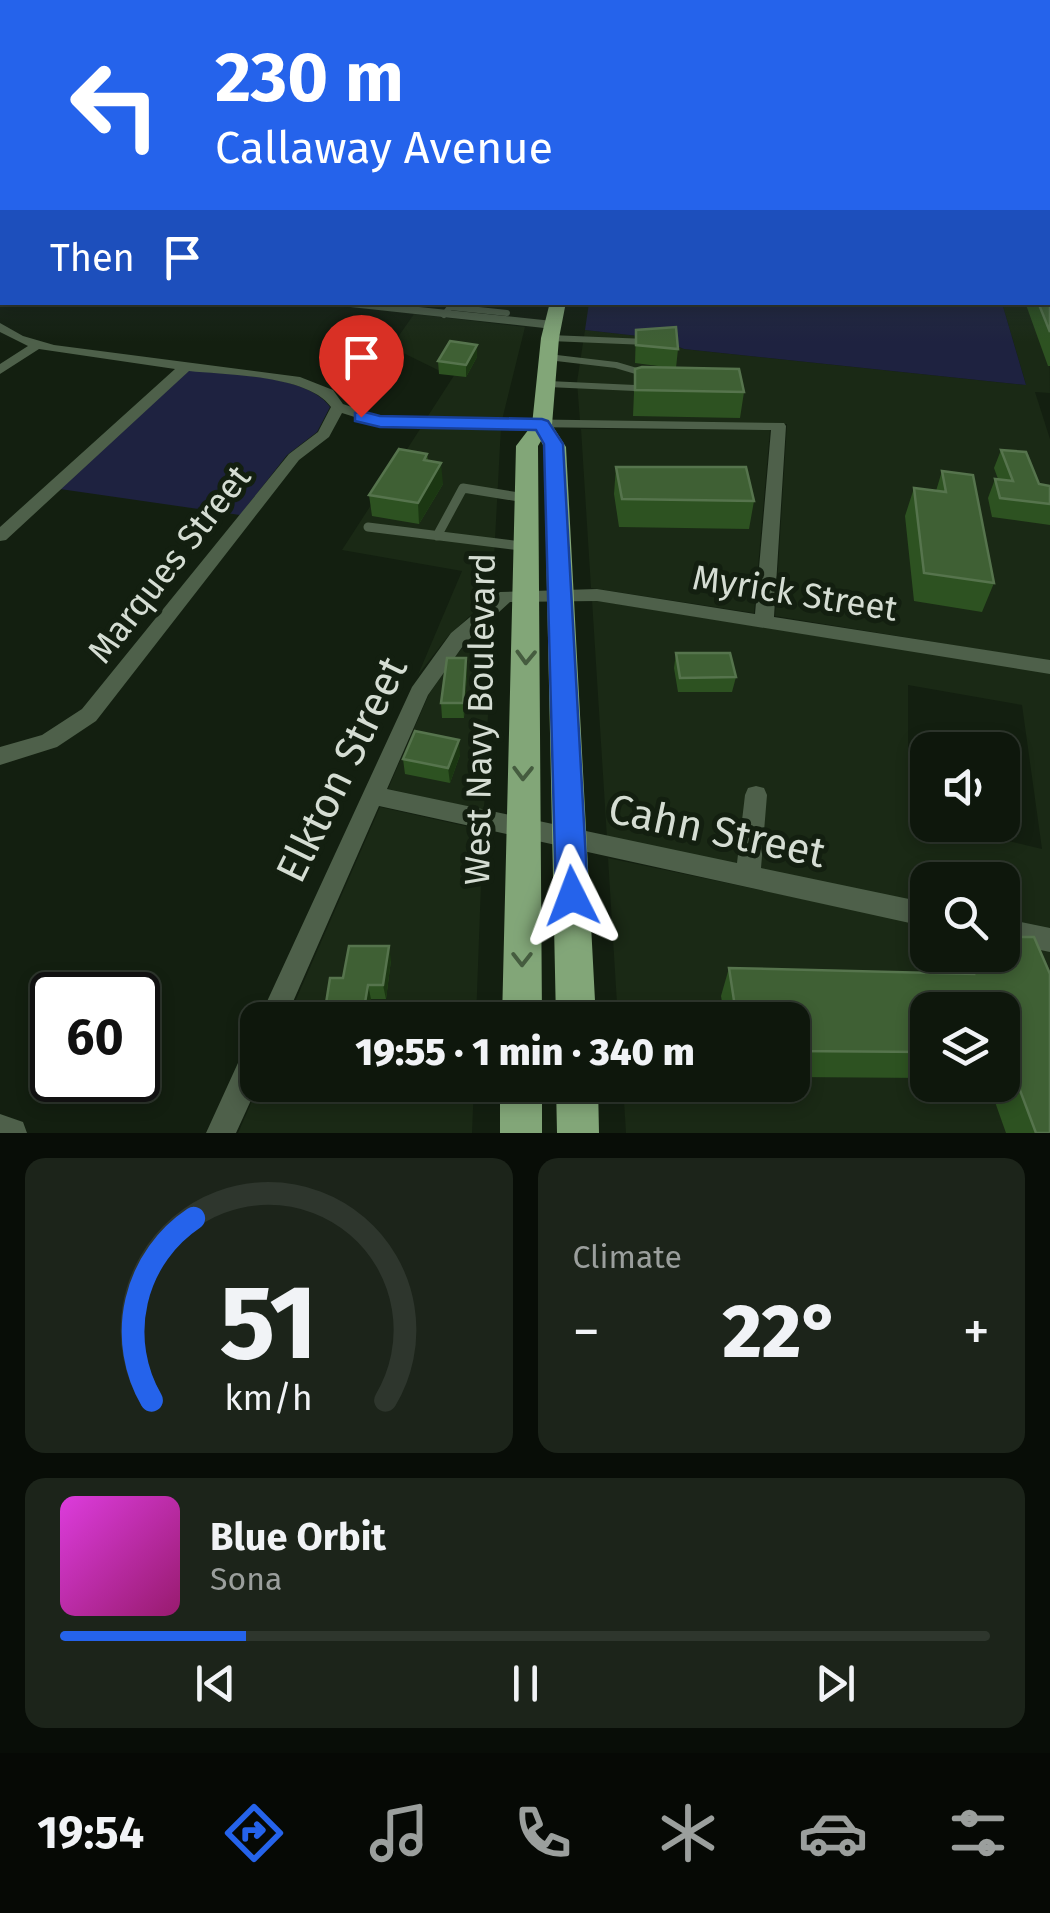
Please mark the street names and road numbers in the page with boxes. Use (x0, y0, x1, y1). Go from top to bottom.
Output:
street label: Marques Street (79, 456, 260, 671)
street label: West Navy Boulevard (456, 553, 504, 885)
street label: Myrick Street (690, 556, 901, 630)
street label: Elkton Street (266, 648, 418, 890)
street label: Cahn Street (604, 784, 831, 879)

